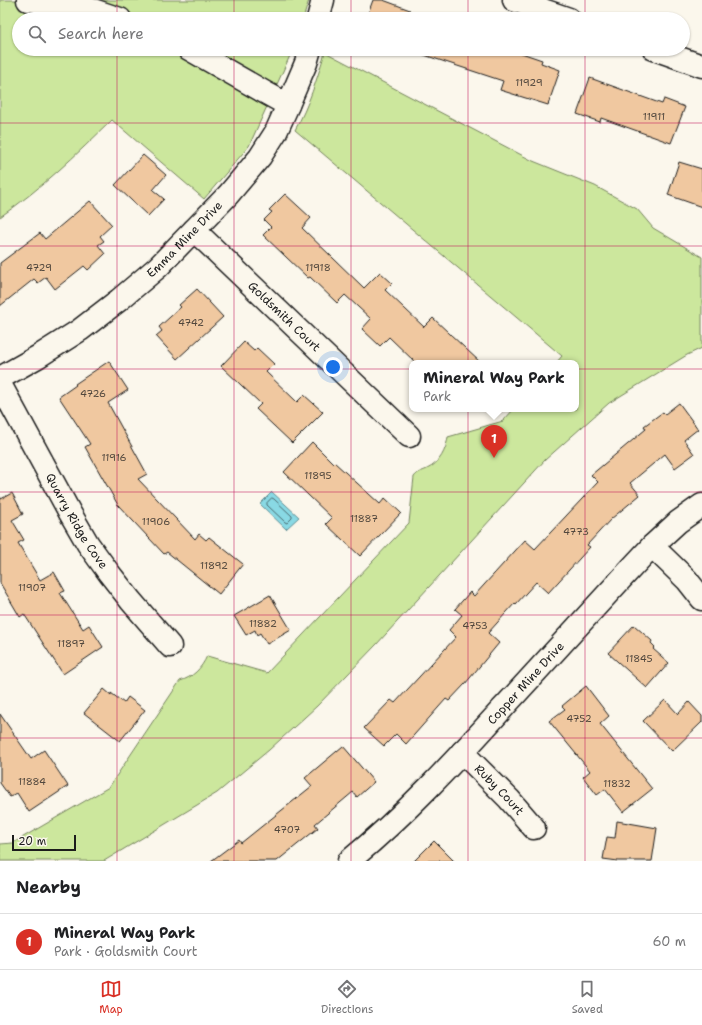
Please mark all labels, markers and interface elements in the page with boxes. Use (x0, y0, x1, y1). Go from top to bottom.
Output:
search box (12, 12, 690, 56)
icon: search (26, 23, 48, 45)
text: Search here (58, 24, 144, 44)
house number: 11929 (515, 76, 543, 89)
house number: 11911 (643, 110, 665, 123)
street label: Emma Mine Drive (143, 197, 226, 281)
house number: 4729 (26, 261, 52, 274)
house number: 11918 (305, 261, 331, 274)
street label: Goldsmith Court (244, 278, 324, 355)
house number: 4742 (178, 316, 204, 329)
your location (323, 357, 343, 377)
popup (409, 360, 579, 412)
text: Mineral Way Park (423, 368, 565, 388)
house number: 4726 (80, 387, 106, 400)
text: Park (423, 388, 451, 405)
pin: 1 (481, 425, 507, 458)
house number: 11916 (101, 451, 127, 464)
house number: 11895 (304, 469, 332, 482)
street label: Quarry Ridge Cove (42, 470, 112, 572)
house number: 11887 (350, 512, 378, 525)
house number: 11906 (142, 515, 170, 528)
house number: 4773 (563, 525, 589, 538)
house number: 11892 (200, 559, 228, 572)
house number: 11907 (18, 581, 46, 594)
house number: 11882 (249, 617, 277, 630)
house number: 4753 (462, 619, 488, 632)
house number: 11897 (57, 637, 85, 650)
street label: Copper Mine Drive (484, 638, 568, 728)
house number: 11845 (625, 652, 653, 665)
house number: 4752 (566, 712, 592, 725)
street label: Ruby Court (471, 761, 527, 819)
house number: 11884 (18, 775, 46, 788)
house number: 11832 (603, 777, 631, 790)
house number: 4707 (274, 823, 300, 836)
scale bar (12, 833, 76, 852)
text: 20 m (18, 834, 46, 849)
text: Nearby (16, 876, 81, 898)
text: Mineral Way Park (54, 923, 195, 943)
text: 1 (26, 933, 32, 950)
text: 60 m (653, 933, 686, 950)
text: Park · Goldsmith Court (54, 943, 197, 960)
tab: Map (99, 978, 123, 1017)
tab: Directions (321, 978, 373, 1017)
tab: Saved (572, 978, 603, 1017)

